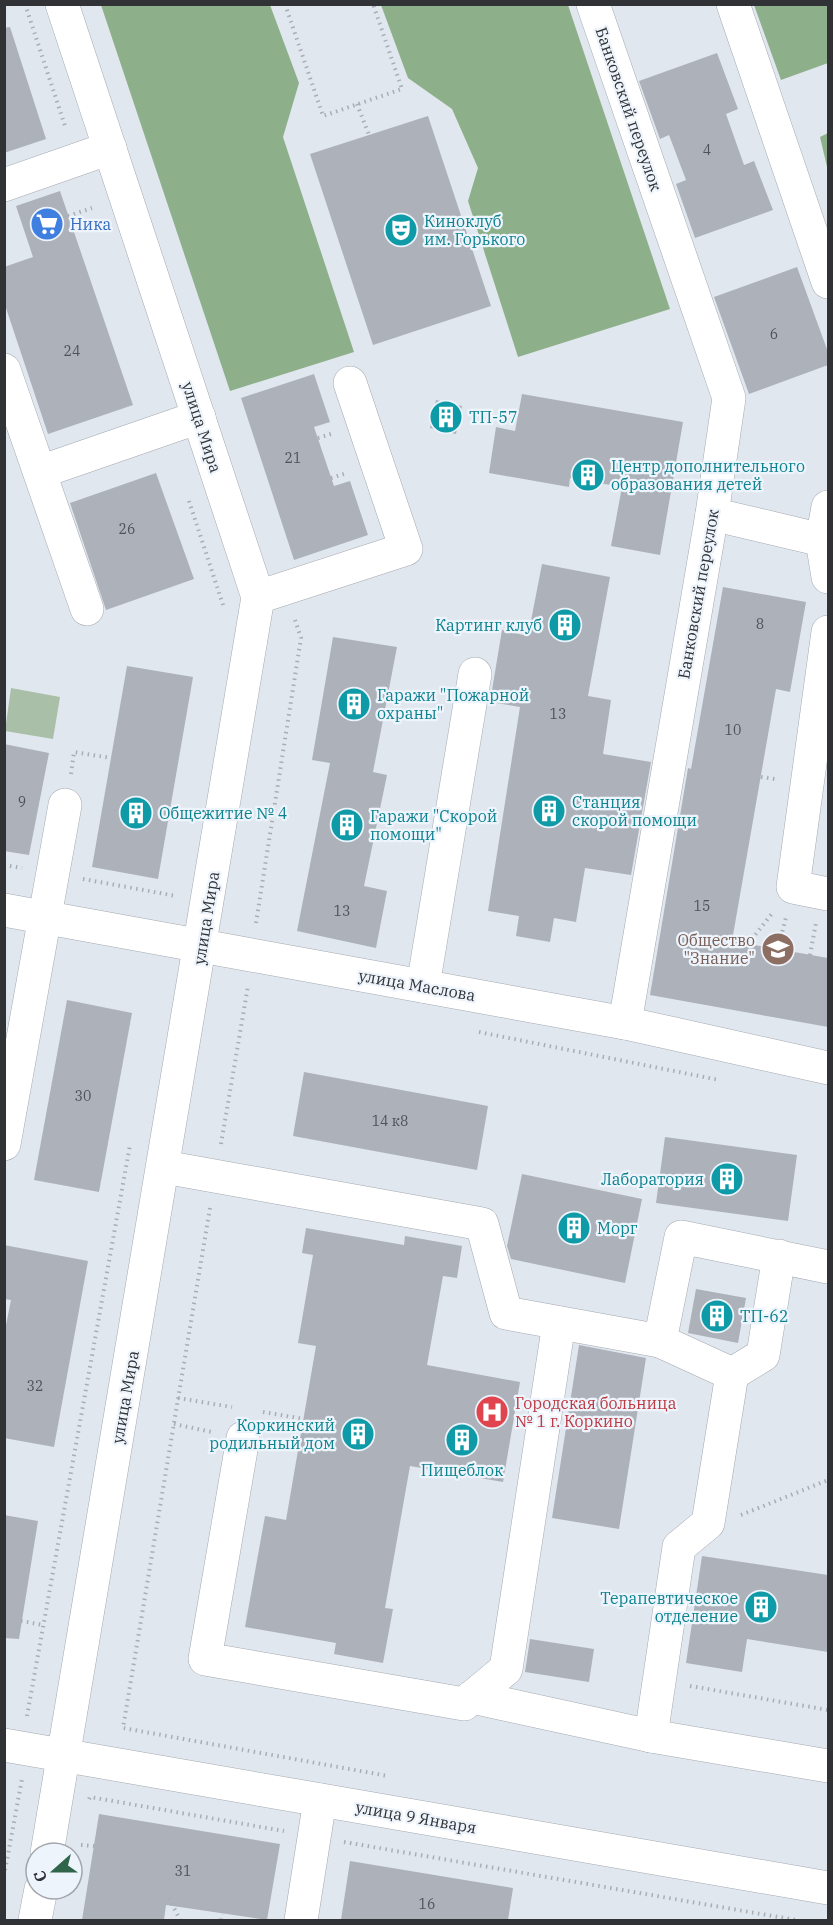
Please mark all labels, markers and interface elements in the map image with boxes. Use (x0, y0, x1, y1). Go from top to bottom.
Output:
street label: Банковский переулок (592, 24, 667, 194)
house number: 4 (703, 141, 711, 159)
supermarket icon: Ника (29, 206, 65, 242)
place label: Киноклуб им. Горького (424, 211, 525, 249)
theatre icon: Киноклуб им. Горького (383, 212, 419, 248)
place label: Ника (70, 214, 111, 234)
house number: 6 (770, 325, 778, 343)
house number: 24 (64, 342, 80, 360)
street label: улица Мира (178, 379, 226, 475)
building icon: ТП-57 (428, 399, 464, 435)
place label: ТП-57 (469, 407, 518, 427)
house number: 21 (285, 449, 301, 467)
place label: Центр дополнительного образования детей (611, 456, 805, 494)
building icon: Центр дополнительного образования детей (570, 457, 606, 493)
street label: Банковский переулок (673, 507, 723, 681)
house number: 26 (119, 520, 135, 538)
building icon: Картинг клуб (547, 607, 583, 643)
place label: Картинг клуб (435, 615, 542, 635)
house number: 8 (756, 615, 764, 633)
place label: Гаражи "Пожарной охраны" (377, 685, 529, 723)
building icon: Гаражи "Пожарной охраны" (336, 686, 372, 722)
house number: 13 (550, 705, 566, 723)
house number: 10 (725, 721, 741, 739)
place label: Станция скорой помощи (572, 792, 697, 830)
house number: 9 (18, 793, 26, 811)
building icon: Станция скорой помощи (531, 793, 567, 829)
building icon: Общежитие № 4 (118, 795, 154, 831)
place label: Общежитие № 4 (159, 803, 287, 823)
place label: Гаражи "Скорой помощи" (370, 806, 497, 844)
building icon: Гаражи "Скорой помощи" (329, 807, 365, 843)
street label: улица Мира (189, 870, 223, 966)
house number: 15 (694, 897, 710, 915)
house number: 13 (334, 902, 350, 920)
place label: Общество "Знание" (678, 930, 755, 968)
school or university icon: Общество "Знание" (760, 931, 796, 967)
street label: улица Маслова (357, 965, 477, 1005)
house number: 30 (75, 1087, 91, 1105)
house number: 14 к8 (372, 1112, 408, 1130)
building icon: Лаборатория (709, 1161, 745, 1197)
place label: Лаборатория (601, 1169, 704, 1189)
building icon: Морг (556, 1210, 592, 1246)
place label: Морг (597, 1218, 638, 1238)
building icon: ТП-62 (699, 1298, 735, 1334)
place label: ТП-62 (740, 1306, 789, 1326)
street label: улица Мира (107, 1349, 143, 1445)
house number: 32 (27, 1377, 43, 1395)
place label: Городская больница № 1 г. Коркино (515, 1393, 677, 1431)
hospital icon: Городская больница № 1 г. Коркино (474, 1394, 510, 1430)
place label: Коркинский родильный дом (209, 1415, 335, 1453)
building icon: Коркинский родильный дом (340, 1416, 376, 1452)
building icon: Пищеблок (444, 1422, 480, 1458)
place label: Пищеблок (421, 1460, 504, 1480)
place label: Терапевтическое отделение (600, 1588, 738, 1626)
building icon: Терапевтическое отделение (743, 1589, 779, 1625)
street label: улица 9 Января (354, 1797, 478, 1837)
north arrow (24, 1841, 84, 1901)
house number: 31 (175, 1862, 191, 1880)
text: С (29, 1868, 51, 1885)
house number: 16 (419, 1895, 435, 1913)

